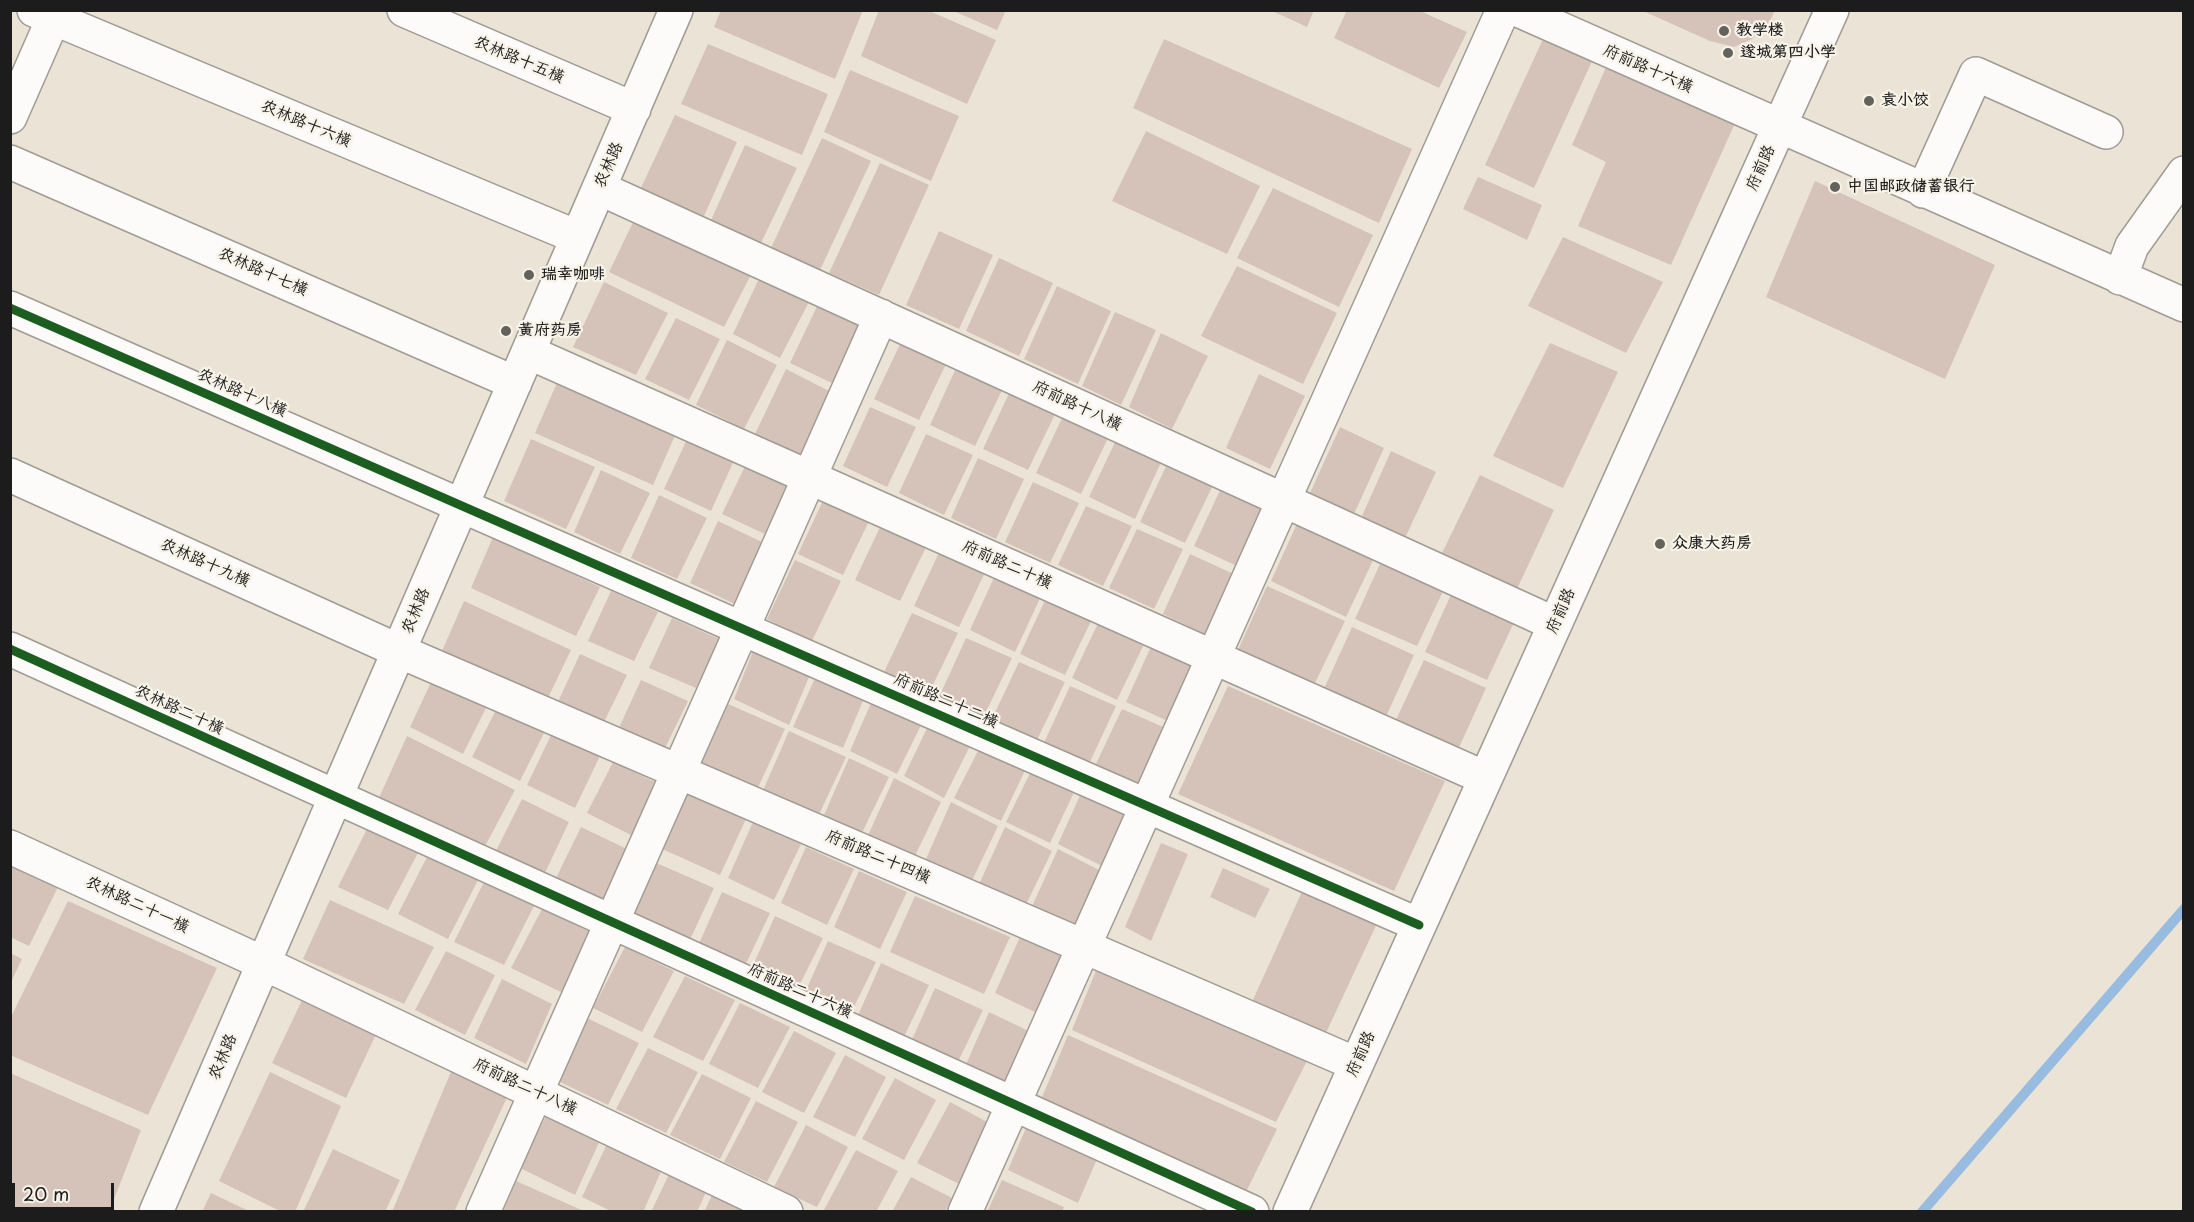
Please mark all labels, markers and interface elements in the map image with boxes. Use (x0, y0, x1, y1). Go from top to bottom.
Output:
place label: 教学楼 (1736, 21, 1784, 41)
marker: 教学楼 (1717, 24, 1731, 38)
street label: 农林路十五横 (471, 32, 567, 88)
street label: 府前路十六横 (1600, 41, 1696, 97)
place label: 遂城第四小学 (1740, 43, 1836, 63)
marker: 遂城第四小学 (1721, 46, 1735, 60)
place label: 袁小饺 (1881, 91, 1929, 111)
marker: 袁小饺 (1862, 94, 1876, 108)
street label: 农林路十六横 (258, 96, 354, 152)
street label: 农林路 (590, 139, 628, 191)
street label: 府前路 (1742, 142, 1780, 194)
place label: 中国邮政储蓄银行 (1847, 177, 1975, 197)
marker: 中国邮政储蓄银行 (1828, 180, 1842, 194)
street label: 农林路十七横 (215, 244, 311, 300)
place label: 瑞幸咖啡 (541, 265, 605, 285)
marker: 瑞幸咖啡 (522, 268, 536, 282)
place label: 黄府药房 (518, 321, 582, 341)
marker: 黄府药房 (499, 324, 513, 338)
street label: 农林路十八横 (194, 365, 290, 421)
street label: 府前路十八横 (1029, 377, 1125, 435)
place label: 众康大药房 (1672, 534, 1752, 554)
street label: 农林路十九横 (157, 535, 253, 591)
street label: 府前路二十横 (959, 537, 1055, 593)
marker: 众康大药房 (1653, 537, 1667, 551)
street label: 农林路 (398, 585, 434, 637)
street label: 府前路 (1542, 585, 1580, 637)
street label: 府前路二十二横 (891, 669, 1001, 733)
street label: 农林路二十横 (131, 681, 227, 739)
street label: 府前路二十四横 (823, 826, 933, 888)
street label: 农林路二十一横 (82, 873, 192, 937)
street label: 府前路二十六横 (745, 959, 855, 1023)
street label: 府前路 (1342, 1028, 1380, 1080)
street label: 农林路 (205, 1031, 241, 1083)
street label: 府前路二十八横 (470, 1055, 580, 1119)
scale bar (15, 1171, 117, 1209)
text: 20 m (23, 1180, 69, 1207)

